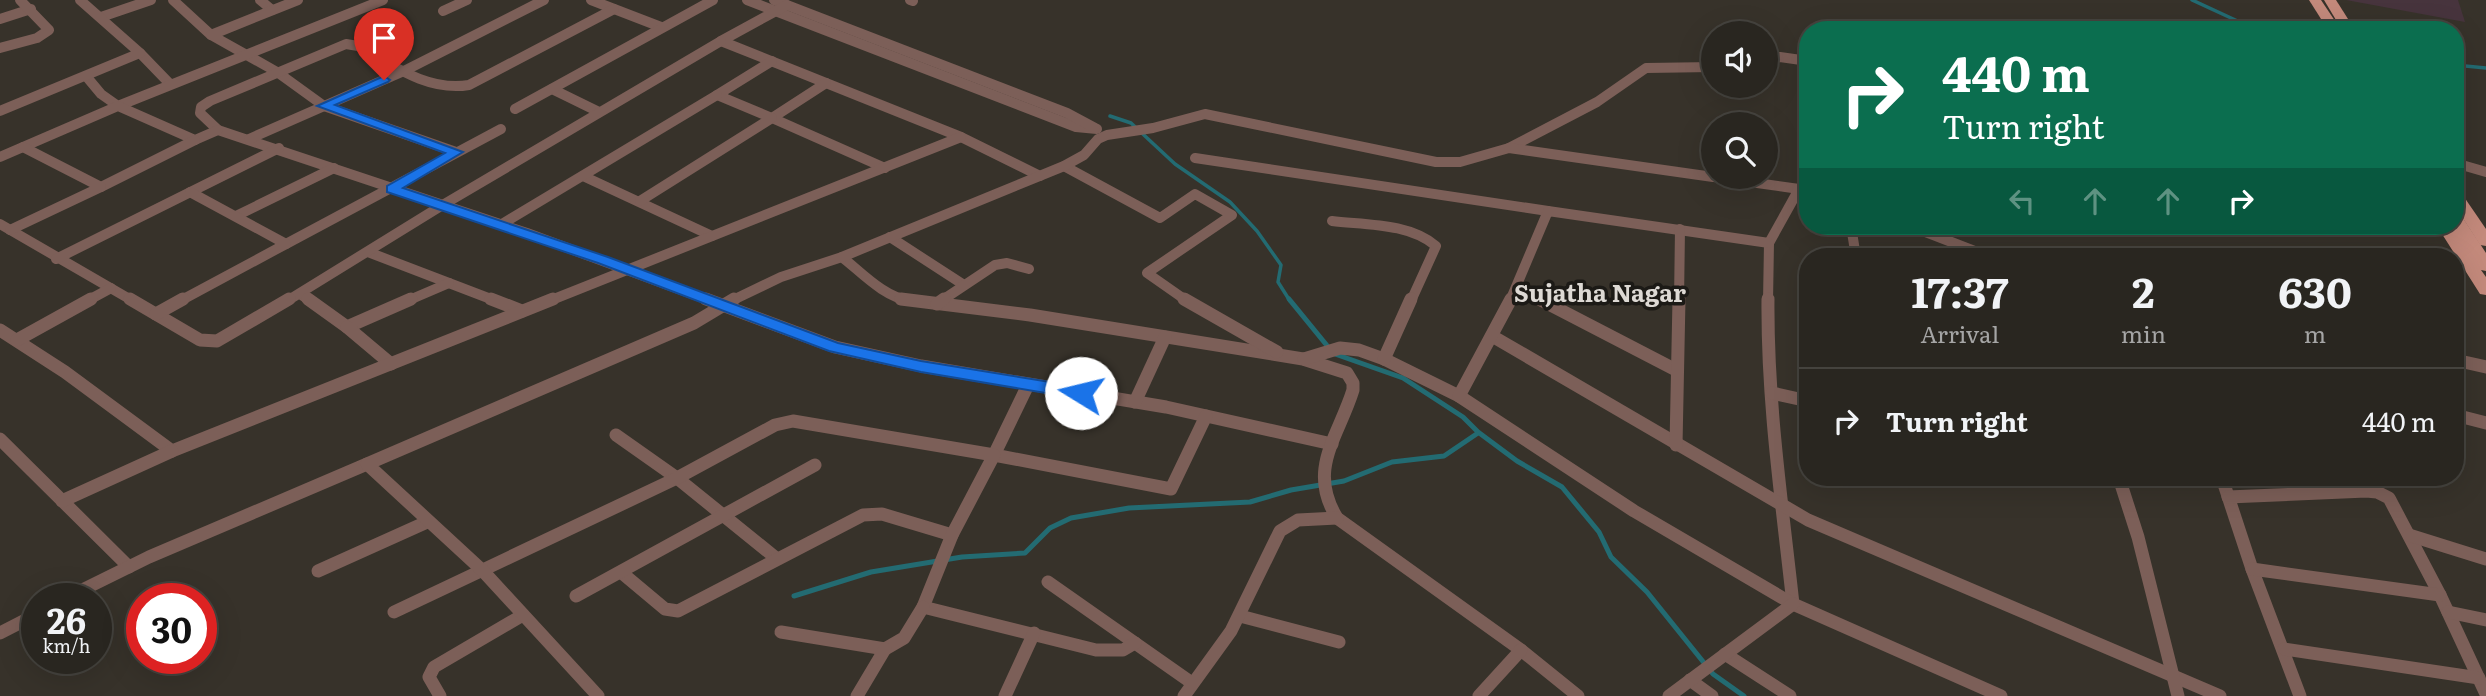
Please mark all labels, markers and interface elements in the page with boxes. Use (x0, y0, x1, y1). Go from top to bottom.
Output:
pin (354, 8, 414, 80)
icon: arrive (365, 19, 403, 57)
map controls (1701, 21, 1778, 189)
button: sound (1701, 21, 1778, 98)
text: 440 m (1942, 34, 2090, 107)
icon: right (1827, 49, 1918, 140)
text: Turn right (1942, 101, 2104, 149)
button: search (1701, 112, 1778, 189)
icon: left (2003, 182, 2041, 220)
icon: ahead (2076, 182, 2114, 220)
icon: ahead (2149, 182, 2187, 220)
icon: right (2222, 182, 2260, 220)
text: 17:37 (1911, 259, 2008, 321)
text: 2 (2132, 259, 2155, 321)
text: 630 (2278, 259, 2352, 321)
district label: Sujatha Nagar (1514, 274, 1686, 309)
text: Arrival (1921, 316, 1999, 350)
text: min (2121, 316, 2166, 350)
text: m (2304, 316, 2326, 350)
position arrow (1044, 356, 1118, 430)
text: Turn right (1886, 401, 2028, 440)
text: 440 m (2362, 401, 2436, 440)
icon: right (1827, 402, 1865, 440)
speed limit sign: 30 (126, 583, 217, 674)
text: 26 (47, 593, 86, 645)
text: km/h (43, 632, 90, 659)

